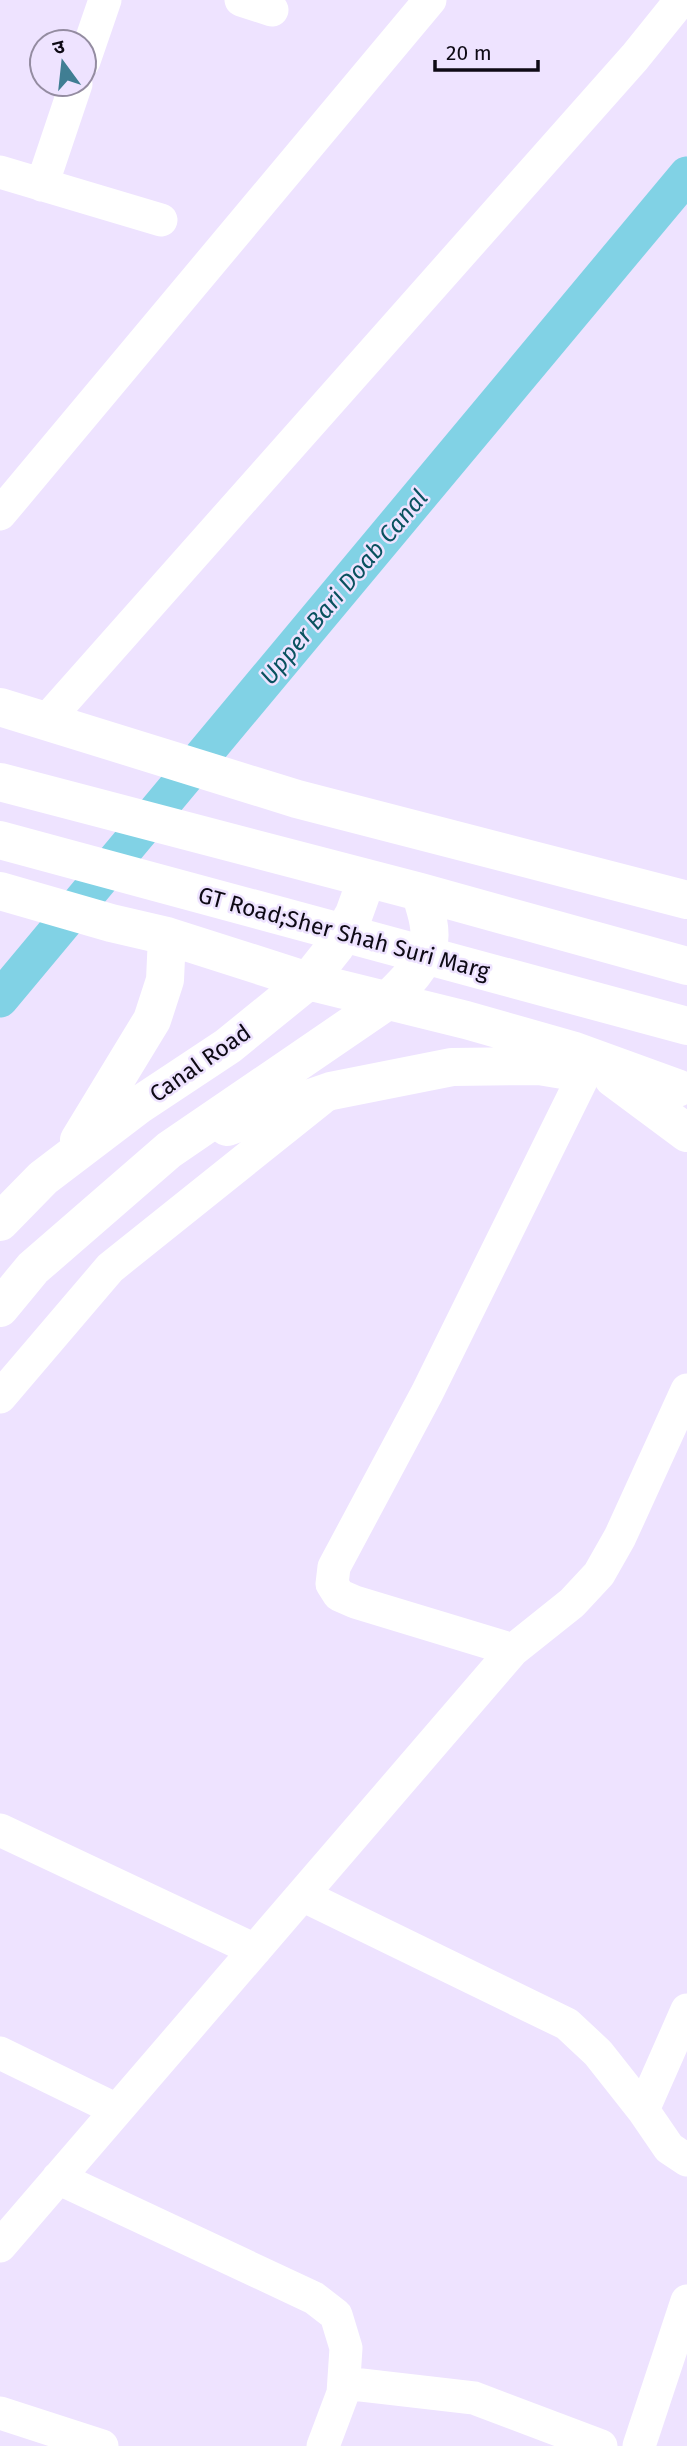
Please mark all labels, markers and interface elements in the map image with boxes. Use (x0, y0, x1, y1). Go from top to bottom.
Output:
north arrow (28, 28, 98, 98)
scale bar (435, 28, 538, 72)
text: उ (50, 34, 68, 60)
text: 20 m (446, 40, 492, 66)
water label: Upper Bari Doab Canal (254, 484, 434, 690)
street label: GT Road;Sher Shah Suri Marg (195, 881, 493, 985)
street label: Canal Road (144, 1018, 256, 1108)

